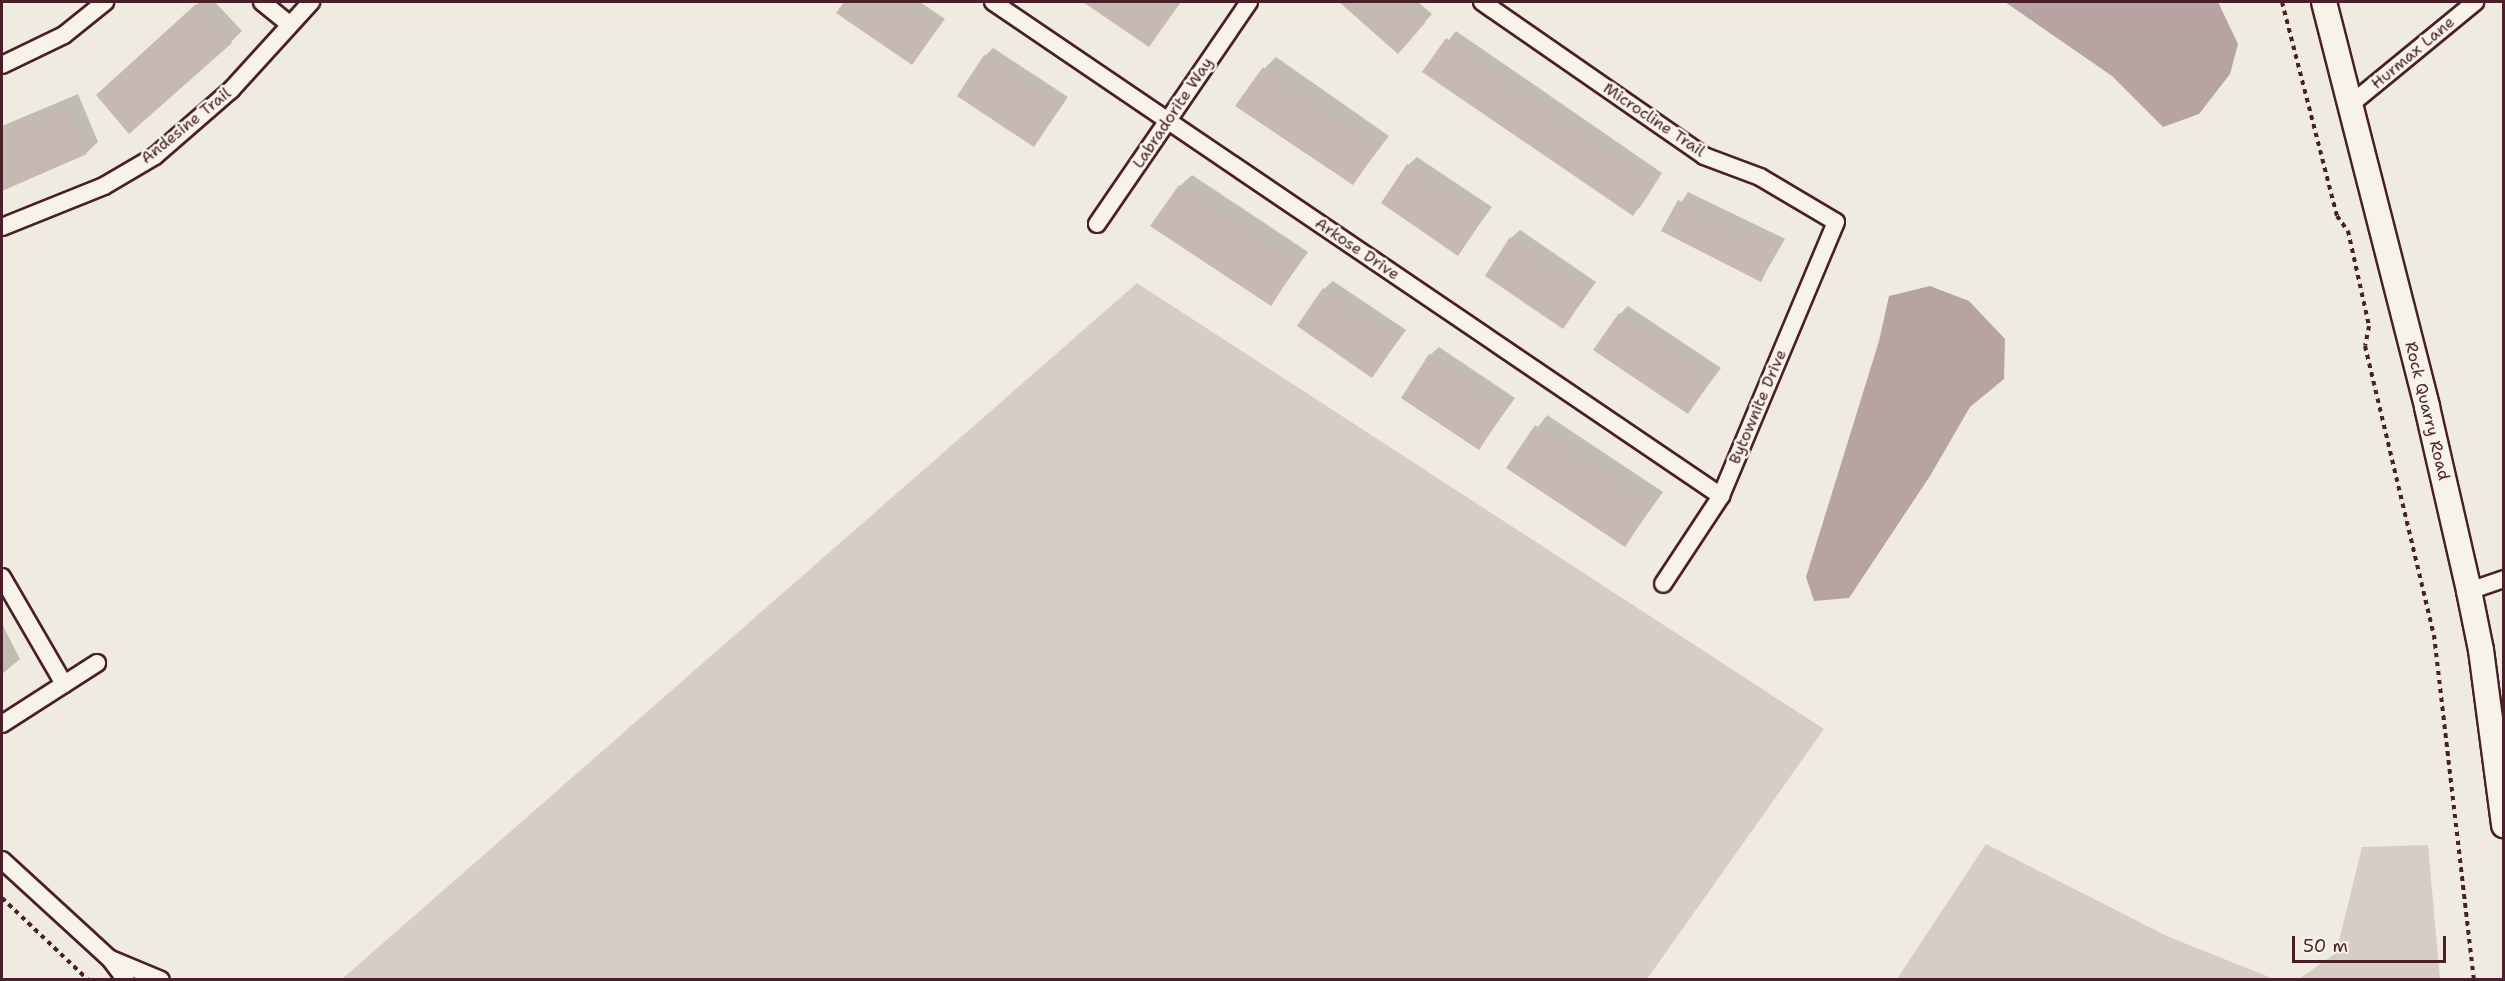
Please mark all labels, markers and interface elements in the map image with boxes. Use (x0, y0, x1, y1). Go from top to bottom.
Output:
street label: Hurmax Lane (2367, 13, 2459, 93)
street label: Labradorite Way (1129, 54, 1217, 172)
street label: Microcline Trail (1599, 79, 1709, 161)
street label: Andesine Trail (137, 84, 235, 168)
street label: Arkose Drive (1311, 214, 1403, 284)
street label: Rock Quarry Road (2400, 340, 2454, 482)
street label: Bytownite Drive (1725, 347, 1791, 467)
scale bar (2295, 924, 2450, 962)
text: 50 m (2303, 934, 2348, 958)

